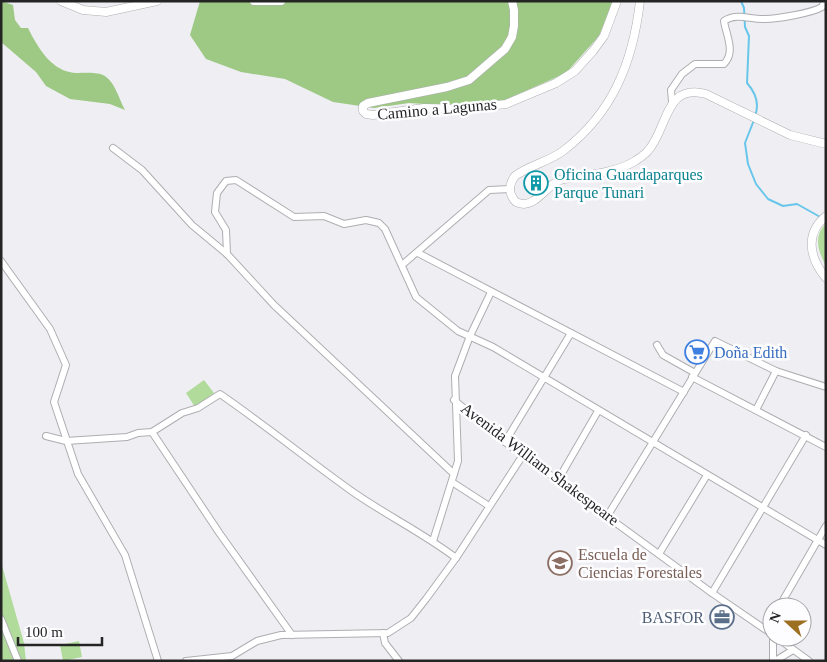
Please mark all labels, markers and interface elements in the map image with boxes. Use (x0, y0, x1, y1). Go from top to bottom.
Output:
street label: Camino a Lagunas (377, 95, 498, 124)
place label: Oficina Guardaparques Parque Tunari (554, 166, 703, 202)
building icon: Oficina Guardaparques Parque Tunari (523, 170, 549, 196)
supermarket icon: Doña Edith (684, 339, 710, 365)
place label: Doña Edith (714, 344, 787, 361)
street label: Avenida William Shakespeare (457, 399, 622, 530)
place label: Escuela de Ciencias Forestales (578, 546, 702, 581)
school or university icon: Escuela de Ciencias Forestales (547, 550, 573, 576)
north arrow (762, 597, 812, 647)
office icon: BASFOR (709, 604, 735, 630)
place label: BASFOR (642, 609, 704, 626)
text: N (767, 610, 784, 625)
scale bar (18, 614, 101, 646)
text: 100 m (25, 624, 63, 640)

